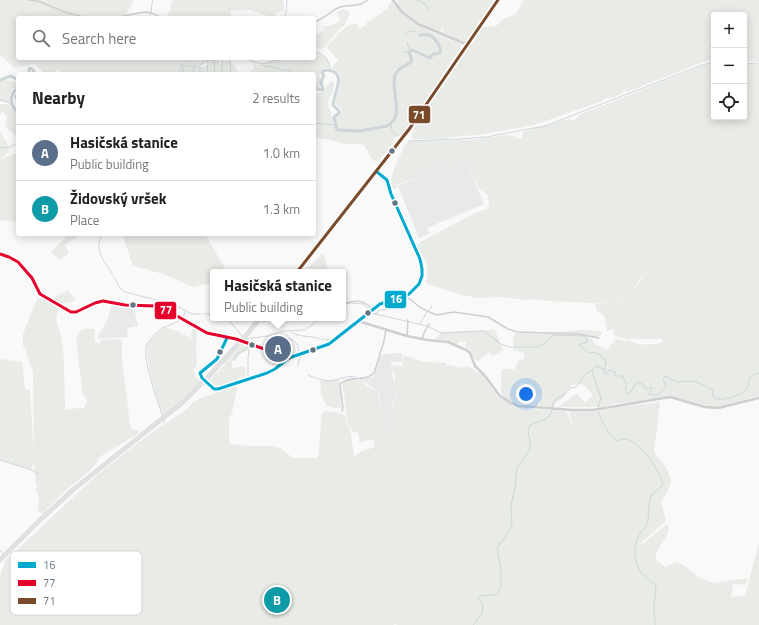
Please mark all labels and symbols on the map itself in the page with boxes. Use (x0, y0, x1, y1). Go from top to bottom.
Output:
line badge: 71 (408, 105, 431, 124)
text: 71 (413, 107, 425, 123)
unlabelled marker (387, 146, 397, 156)
unlabelled marker (390, 198, 400, 208)
line badge: 16 (384, 290, 407, 309)
text: 16 (390, 291, 402, 307)
unlabelled marker (128, 300, 138, 310)
line badge: 77 (154, 301, 177, 320)
text: 77 (160, 302, 172, 318)
unlabelled marker (363, 308, 373, 318)
pin: A (265, 334, 291, 364)
unlabelled marker (247, 340, 257, 350)
unlabelled marker (308, 345, 318, 355)
unlabelled marker (215, 347, 225, 357)
your location (516, 384, 536, 404)
legend (10, 551, 142, 615)
text: 16 (43, 557, 55, 573)
text: 77 (43, 575, 55, 591)
pin: B (264, 585, 290, 615)
text: 71 (43, 593, 55, 609)

